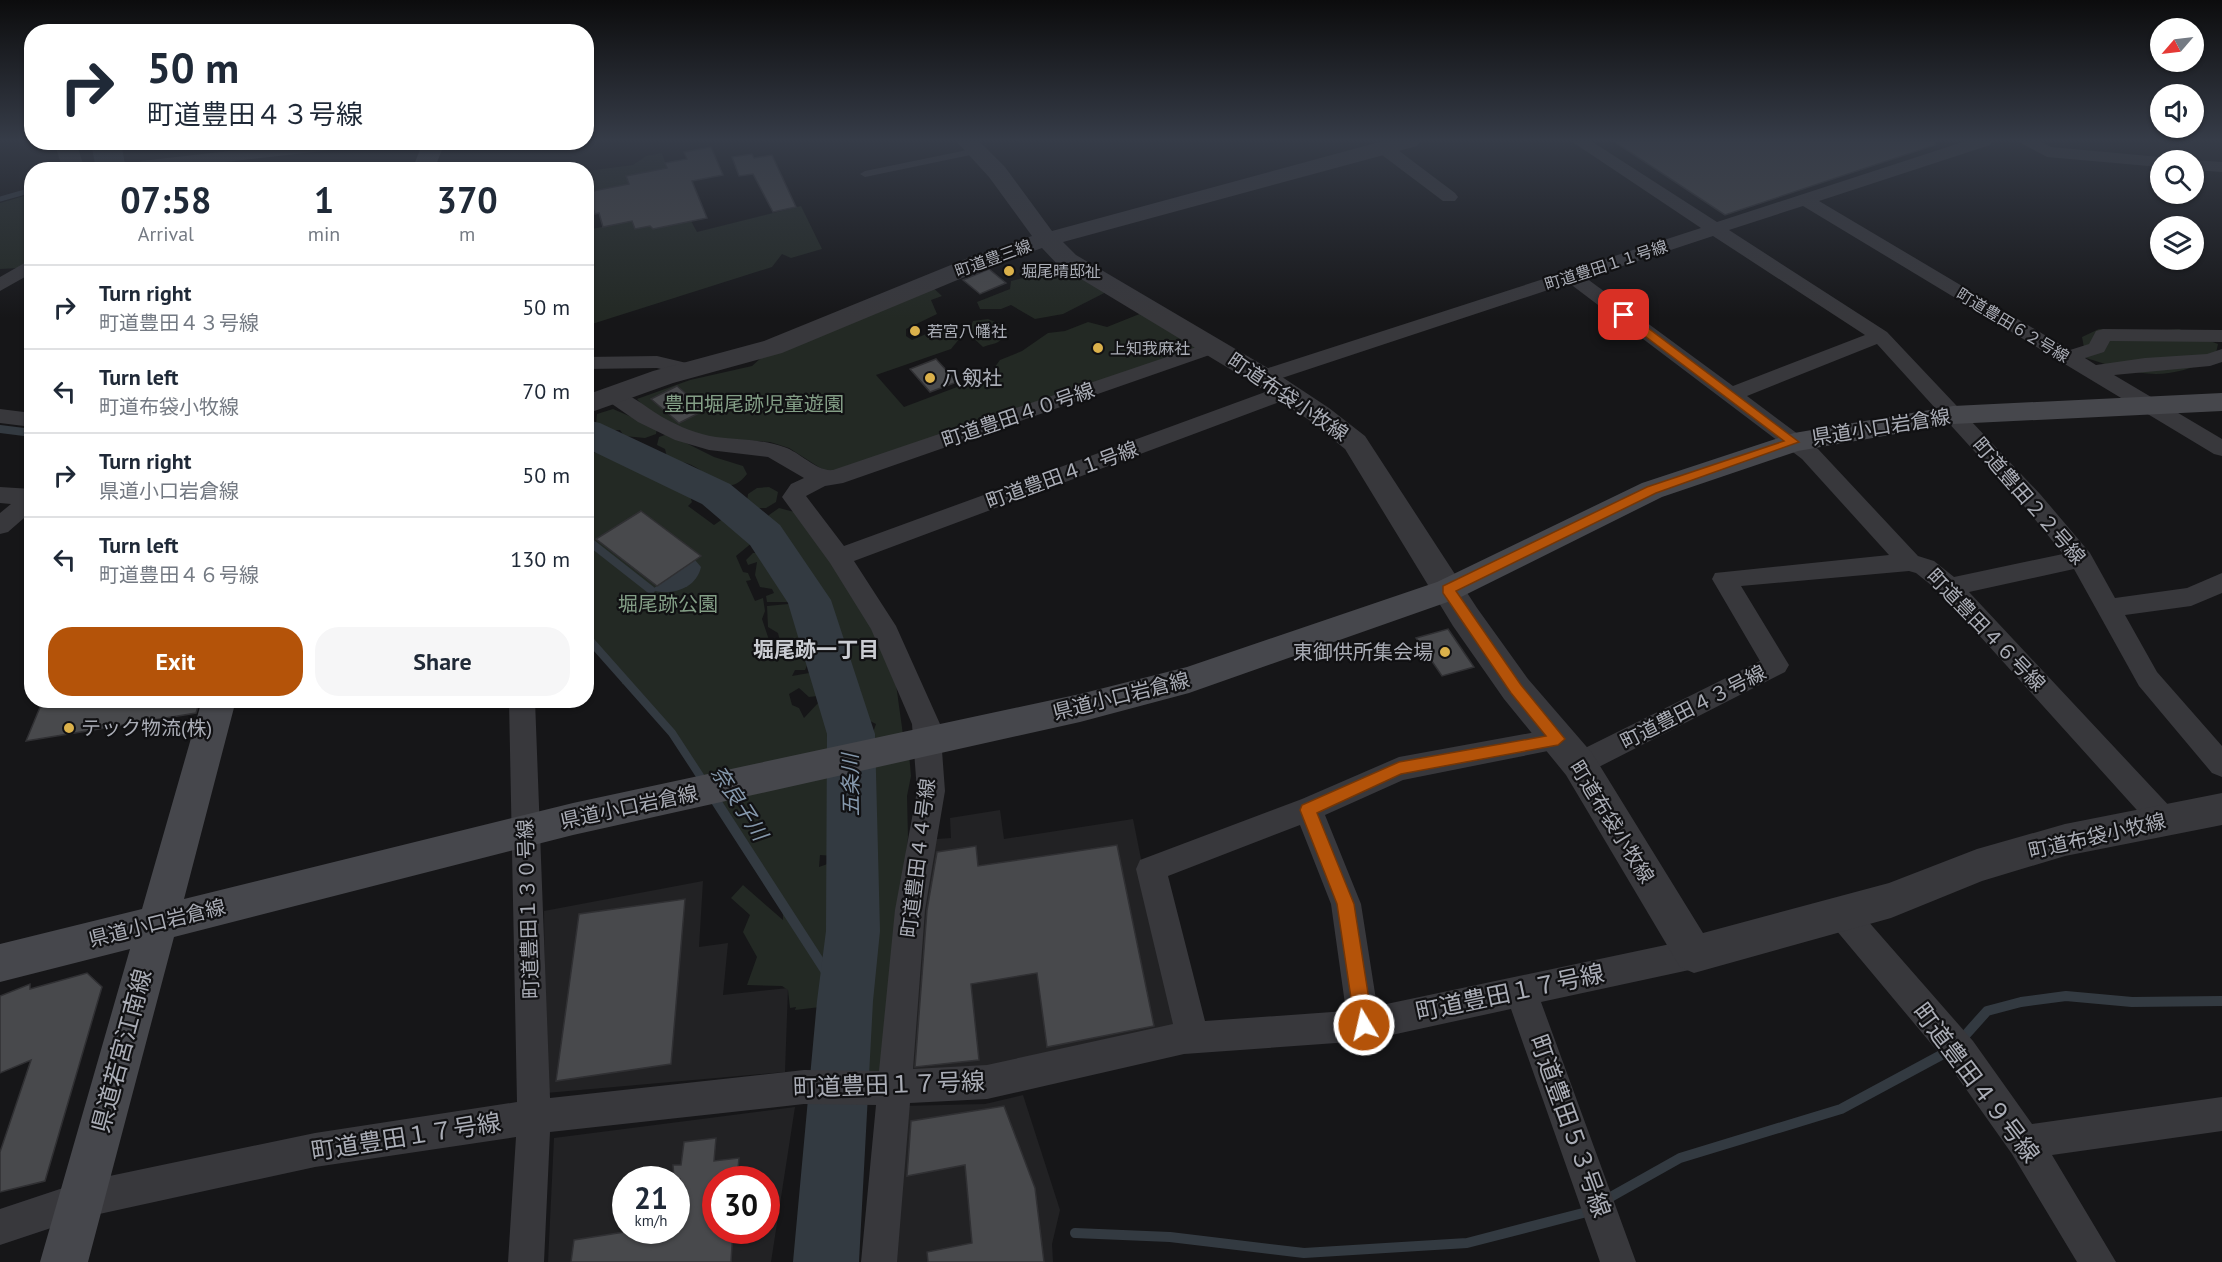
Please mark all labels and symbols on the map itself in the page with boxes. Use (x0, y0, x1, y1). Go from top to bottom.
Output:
north arrow (2150, 18, 2204, 72)
street label: 町道豊三線 (952, 235, 1034, 281)
street label: 町道豊田１１号線 (1542, 236, 1670, 294)
place label: 堀尾晴邸祉 (1021, 261, 1101, 281)
marker: 堀尾晴邸祉 (1002, 264, 1016, 278)
street label: 町道豊田６２号線 (1953, 283, 2073, 367)
pin (1598, 289, 1649, 340)
place label: 若宮八幡社 (927, 321, 1007, 341)
marker: 若宮八幡社 (908, 324, 922, 338)
place label: 上知我麻社 (1110, 338, 1190, 358)
marker: 上知我麻社 (1091, 341, 1105, 355)
street label: 町道布袋小牧線 (1223, 347, 1353, 447)
place label: 八剱社 (942, 365, 1002, 391)
marker: 八剱社 (923, 371, 937, 385)
street label: 町道豊田４０号線 (938, 377, 1098, 453)
park label: 豊田堀尾跡児童遊園 (664, 391, 844, 417)
street label: 県道小口岩倉線 (1810, 403, 1952, 451)
street label: 町道豊田２２号線 (1967, 432, 2091, 570)
street label: 町道豊田４１号線 (982, 435, 1142, 515)
street label: 町道豊田４６号線 (1921, 563, 2051, 697)
park label: 堀尾跡公園 (618, 591, 718, 617)
district label: 堀尾跡一丁目 (753, 636, 879, 663)
place label: 東御供所集会場 (1293, 639, 1433, 665)
marker: 東御供所集会場 (1438, 645, 1452, 659)
street label: 町道豊田４３号線 (1616, 659, 1770, 755)
street label: 県道小口岩倉線 (1050, 666, 1192, 726)
place label: テック物流(株) (81, 715, 212, 741)
marker: テック物流(株) (62, 721, 76, 735)
water label: 五条川 (836, 751, 865, 817)
street label: 町道布袋小牧線 (1564, 756, 1660, 888)
water label: 奈良子川 (705, 760, 775, 847)
street label: 町道豊田４４号線 (895, 777, 941, 939)
street label: 県道小口岩倉線 (558, 780, 700, 834)
street label: 町道布袋小牧線 (2026, 808, 2168, 864)
street label: 町道豊田１３０号線 (512, 819, 544, 999)
street label: 県道小口岩倉線 (86, 893, 228, 953)
street label: 町道豊田１７号線 (1413, 957, 1607, 1028)
street label: 県道若宮江南線 (85, 966, 158, 1136)
position arrow (1332, 993, 1396, 1057)
street label: 町道豊田４９号線 (1906, 997, 2047, 1169)
street label: 町道豊田５３号線 (1523, 1030, 1618, 1221)
street label: 町道豊田１７号線 (793, 1066, 985, 1103)
street label: 町道豊田１７号線 (309, 1106, 503, 1167)
speed limit sign: 30 (702, 1166, 780, 1244)

